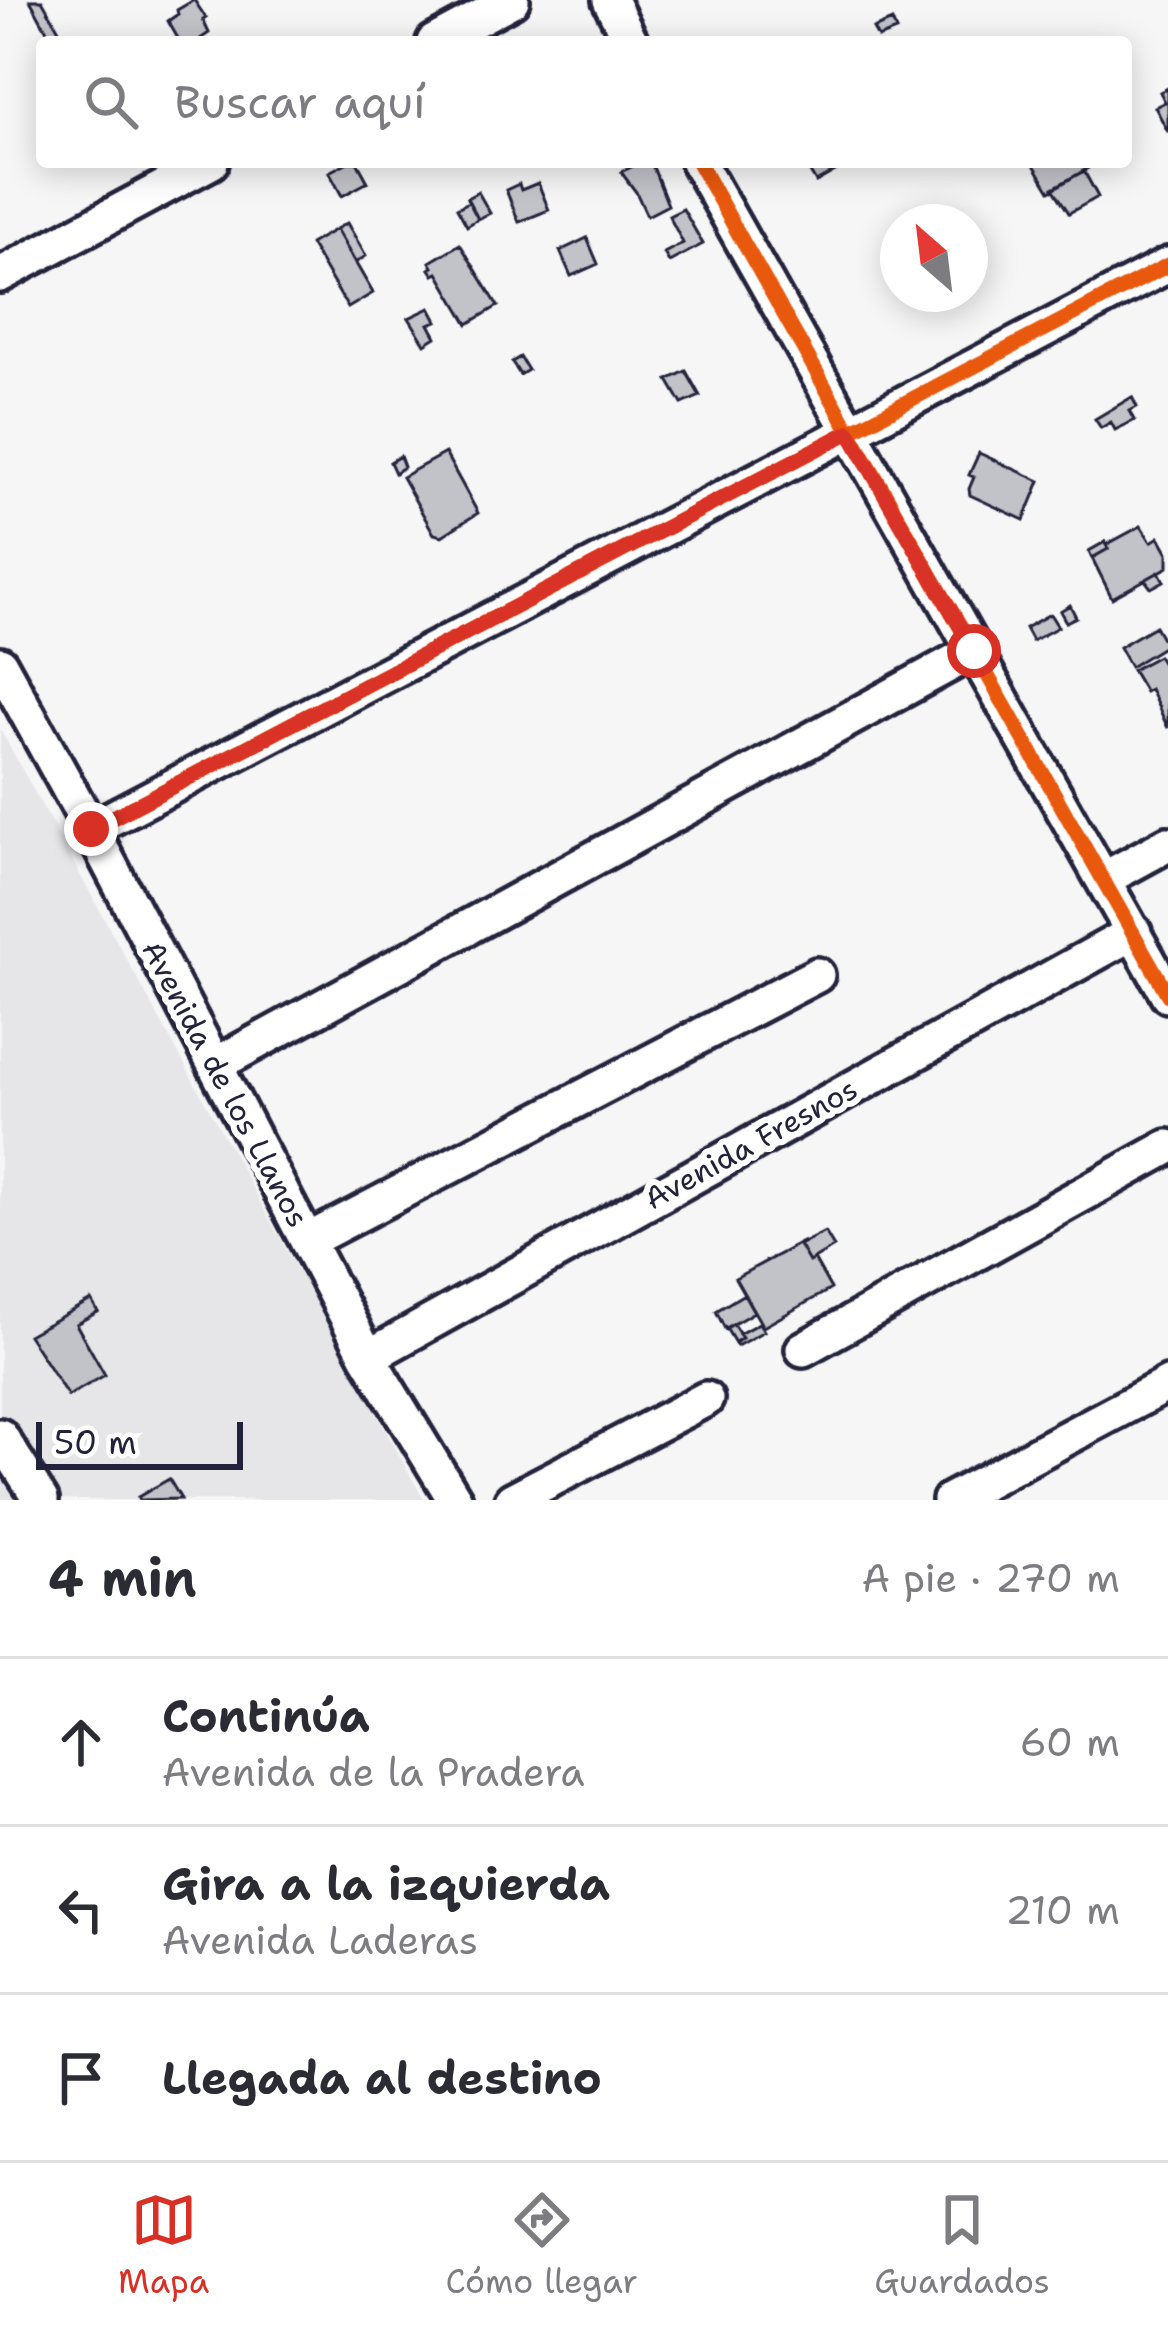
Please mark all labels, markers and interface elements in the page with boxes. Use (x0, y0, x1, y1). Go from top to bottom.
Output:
search box (36, 36, 1132, 168)
icon: search (78, 69, 144, 135)
text: Buscar aquí (174, 72, 426, 132)
north arrow (880, 204, 988, 312)
route start (947, 624, 1001, 678)
route end (64, 802, 118, 856)
street label: Avenida de los Llanos (132, 933, 318, 1234)
street label: Avenida Fresnos (637, 1068, 865, 1219)
scale bar (36, 1416, 243, 1469)
text: 50 m (54, 1420, 137, 1465)
text: 4 min (48, 1544, 197, 1612)
text: A pie · 270 m (862, 1552, 1120, 1604)
text: Continúa (162, 1686, 370, 1746)
icon: ahead (48, 1709, 114, 1775)
text: 60 m (1020, 1716, 1120, 1768)
text: Avenida de la Pradera (162, 1746, 584, 1798)
text: Gira a la izquierda (162, 1854, 610, 1914)
icon: left (48, 1877, 114, 1943)
text: 210 m (1005, 1884, 1120, 1936)
text: Avenida Laderas (162, 1914, 478, 1966)
icon: arrive (48, 2045, 114, 2111)
text: Llegada al destino (162, 2048, 602, 2108)
tab: Mapa (118, 2187, 209, 2304)
tab: Cómo llegar (446, 2187, 638, 2304)
tab: Guardados (874, 2187, 1050, 2304)

